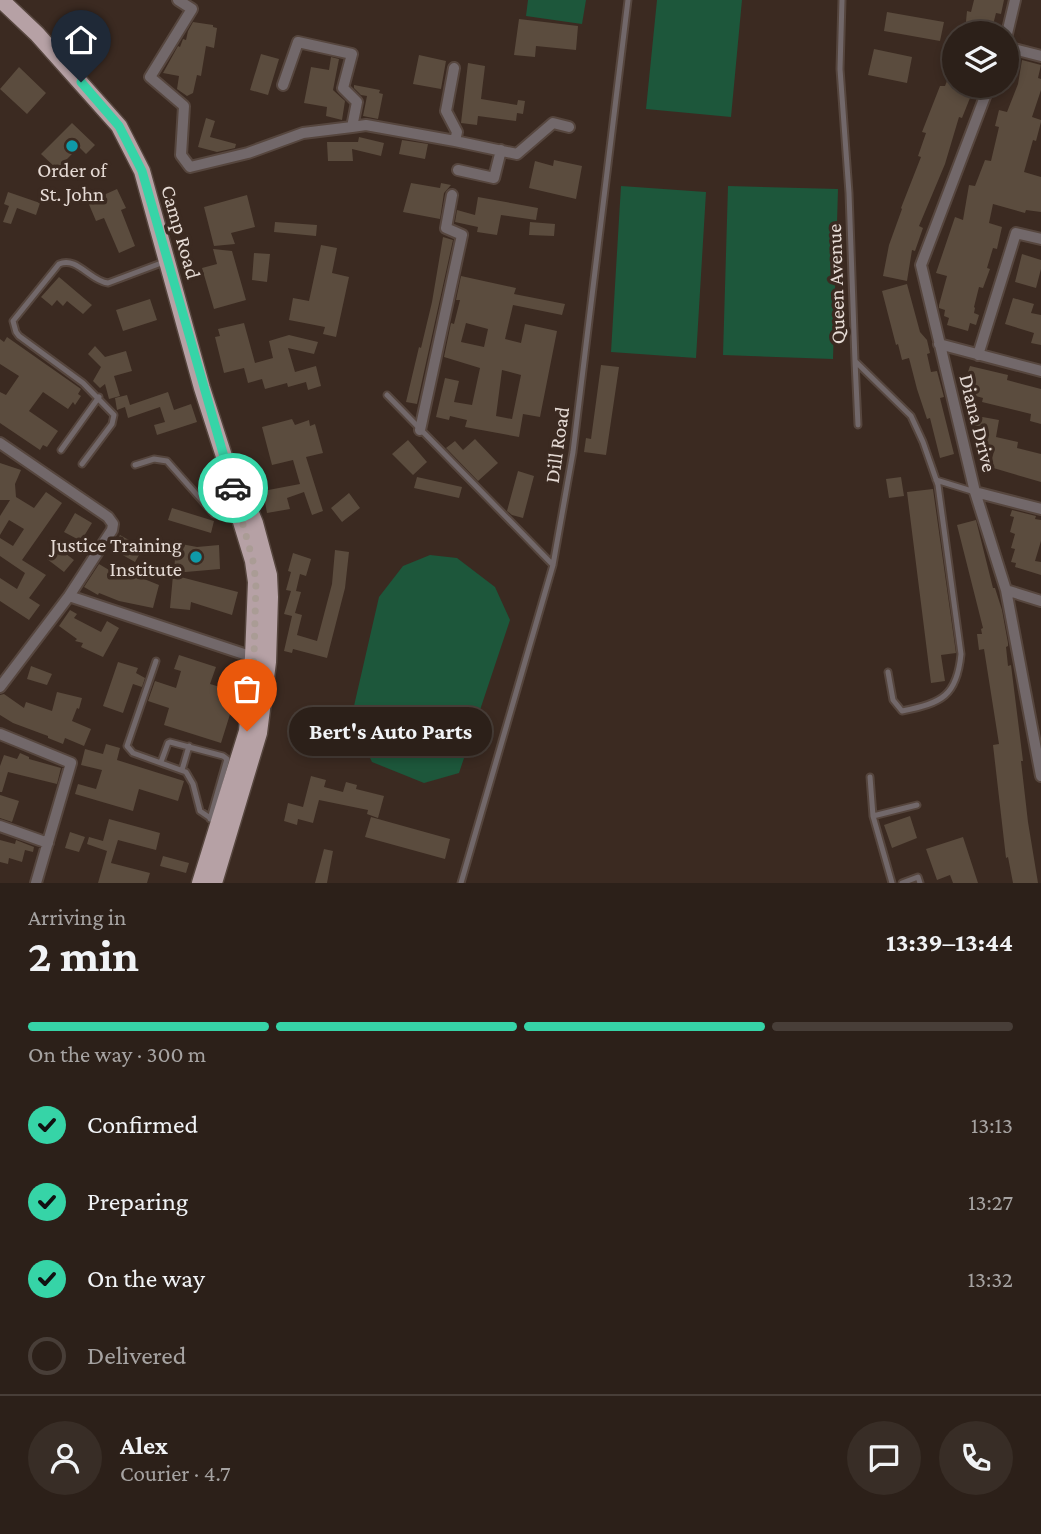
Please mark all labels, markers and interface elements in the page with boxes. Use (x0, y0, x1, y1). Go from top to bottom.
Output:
pin (51, 10, 111, 82)
icon: home (62, 21, 100, 59)
map controls (942, 21, 1019, 98)
button: layers (942, 21, 1019, 98)
marker: Order of St. John (64, 138, 80, 154)
place label: Order of St. John (37, 158, 108, 206)
street label: Camp Road (156, 182, 206, 282)
street label: Queen Avenue (822, 223, 850, 345)
street label: Diana Drive (954, 372, 1002, 474)
street label: Dill Road (540, 405, 574, 485)
courier (198, 453, 268, 523)
icon: car (214, 469, 252, 507)
place label: Justice Training Institute (48, 533, 182, 581)
marker: Justice Training Institute (188, 549, 204, 565)
pin (217, 659, 277, 731)
icon: bag (228, 670, 266, 708)
callout: Bert's Auto Parts (289, 706, 492, 756)
text: Bert's Auto Parts (309, 718, 472, 744)
text: Arriving in (28, 904, 126, 930)
text: 13:39–13:44 (886, 928, 1013, 957)
text: 2 min (28, 930, 139, 981)
text: On the way · 300 m (28, 1041, 206, 1067)
icon: check (28, 1106, 66, 1144)
text: Confirmed (87, 1110, 198, 1139)
text: 13:13 (971, 1112, 1013, 1138)
icon: check (28, 1183, 66, 1221)
text: Preparing (87, 1187, 188, 1216)
text: 13:27 (968, 1189, 1013, 1215)
icon: check (28, 1260, 66, 1298)
text: On the way (87, 1264, 205, 1293)
text: 13:32 (967, 1266, 1013, 1292)
text: Delivered (87, 1341, 186, 1370)
button: person (28, 1421, 102, 1495)
button: chat (847, 1421, 921, 1495)
button: phone (939, 1421, 1013, 1495)
text: Alex (120, 1431, 168, 1460)
text: Courier · 4.7 (120, 1460, 231, 1486)

